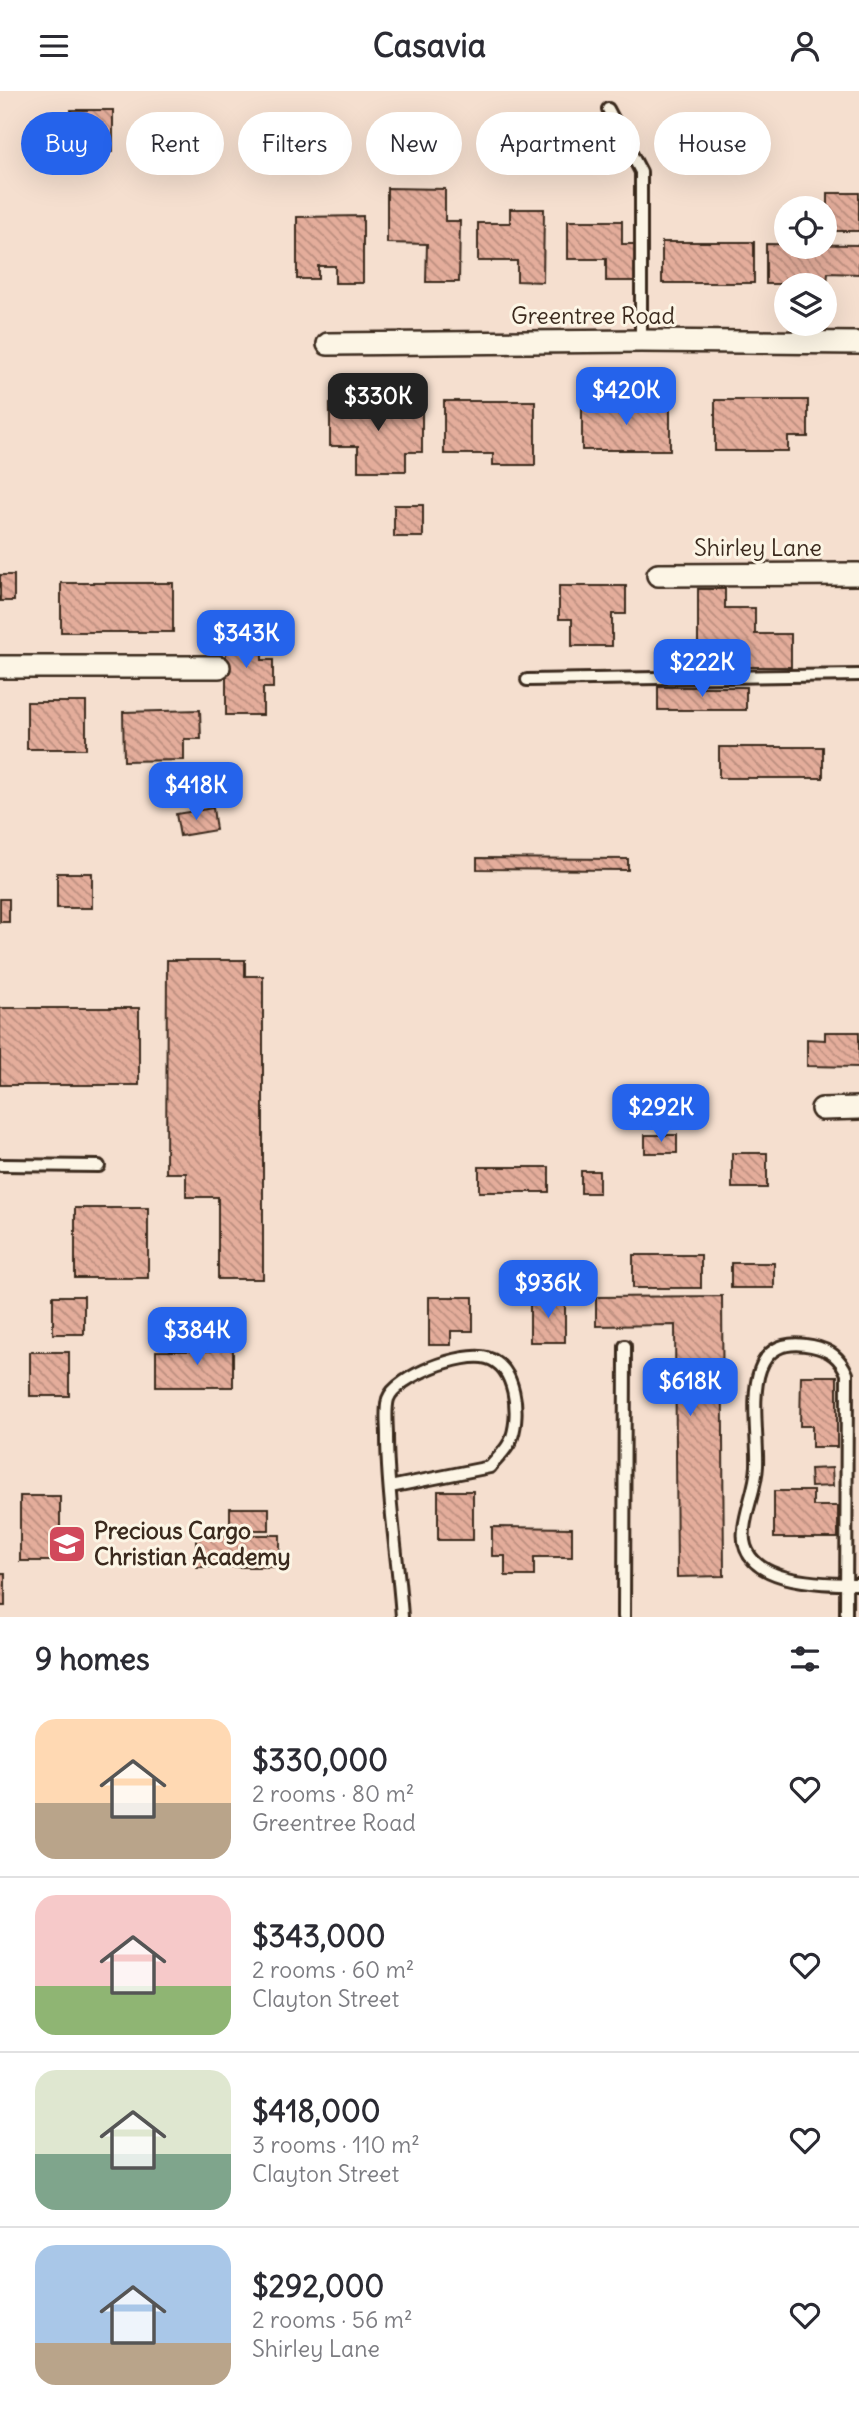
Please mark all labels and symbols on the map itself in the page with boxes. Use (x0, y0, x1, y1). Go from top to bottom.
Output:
street label: Greentree Road (511, 301, 675, 330)
pin: $420K (577, 367, 675, 427)
pin: $330K (329, 373, 427, 433)
street label: Shirley Lane (694, 533, 822, 562)
pin: $343K (197, 611, 295, 670)
pin: $222K (653, 639, 751, 699)
pin: $418K (147, 763, 245, 822)
pin: $292K (612, 1084, 710, 1144)
pin: $936K (499, 1261, 597, 1320)
pin: $384K (148, 1307, 246, 1367)
pin: $618K (641, 1359, 739, 1418)
place label: Precious Cargo Christian Academy (94, 1516, 291, 1571)
school or university icon: Precious Cargo Christian Academy (46, 1523, 88, 1565)

